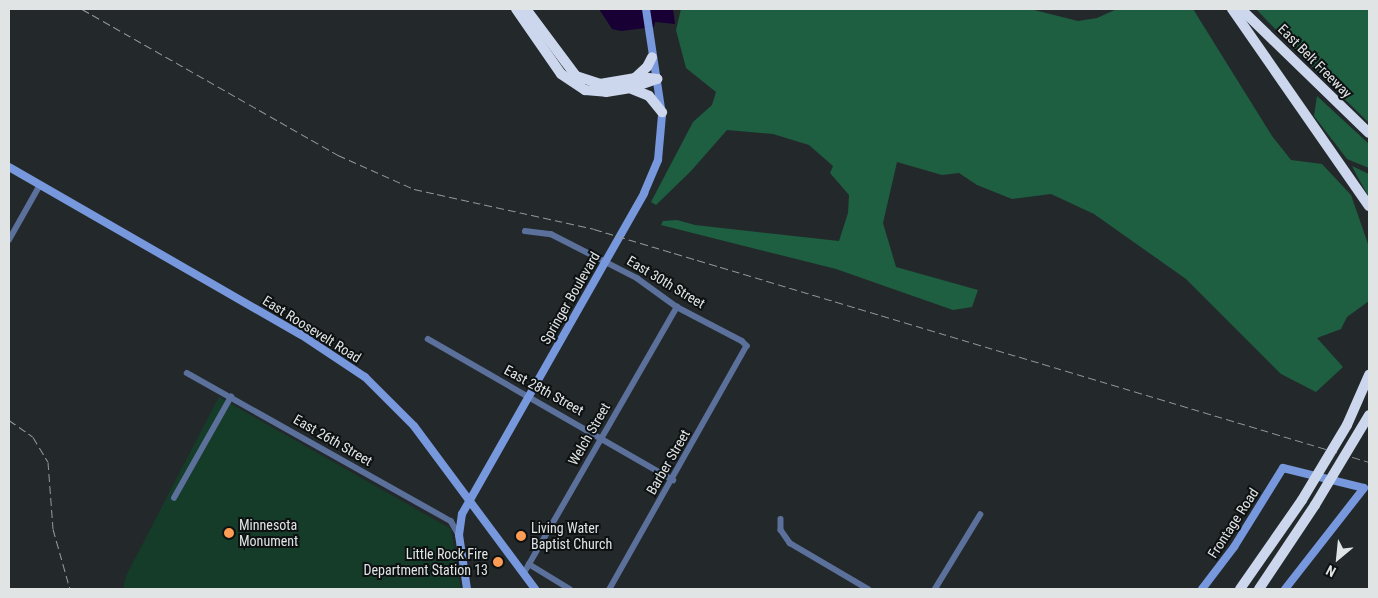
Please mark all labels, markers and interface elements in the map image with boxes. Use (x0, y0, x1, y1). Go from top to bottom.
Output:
street label: East Belt Freeway (1275, 21, 1355, 101)
street label: Springer Boulevard (537, 249, 603, 347)
street label: East 30th Street (624, 252, 708, 312)
street label: East Roosevelt Road (260, 292, 364, 366)
street label: East 28th Street (501, 361, 587, 419)
street label: Welch Street (564, 400, 614, 468)
street label: East 26th Street (291, 411, 375, 469)
street label: Barber Street (643, 426, 693, 498)
street label: Frontage Road (1204, 485, 1262, 561)
place label: Minnesota Monument (239, 517, 298, 550)
place label: Living Water Baptist Church (531, 520, 612, 552)
marker: Minnesota Monument (223, 527, 235, 539)
marker: Living Water Baptist Church (515, 530, 527, 542)
north arrow (1313, 533, 1363, 583)
place label: Little Rock Fire Department Station 13 (364, 546, 488, 578)
marker: Little Rock Fire Department Station 13 (492, 556, 504, 568)
text: N (1323, 562, 1339, 580)

